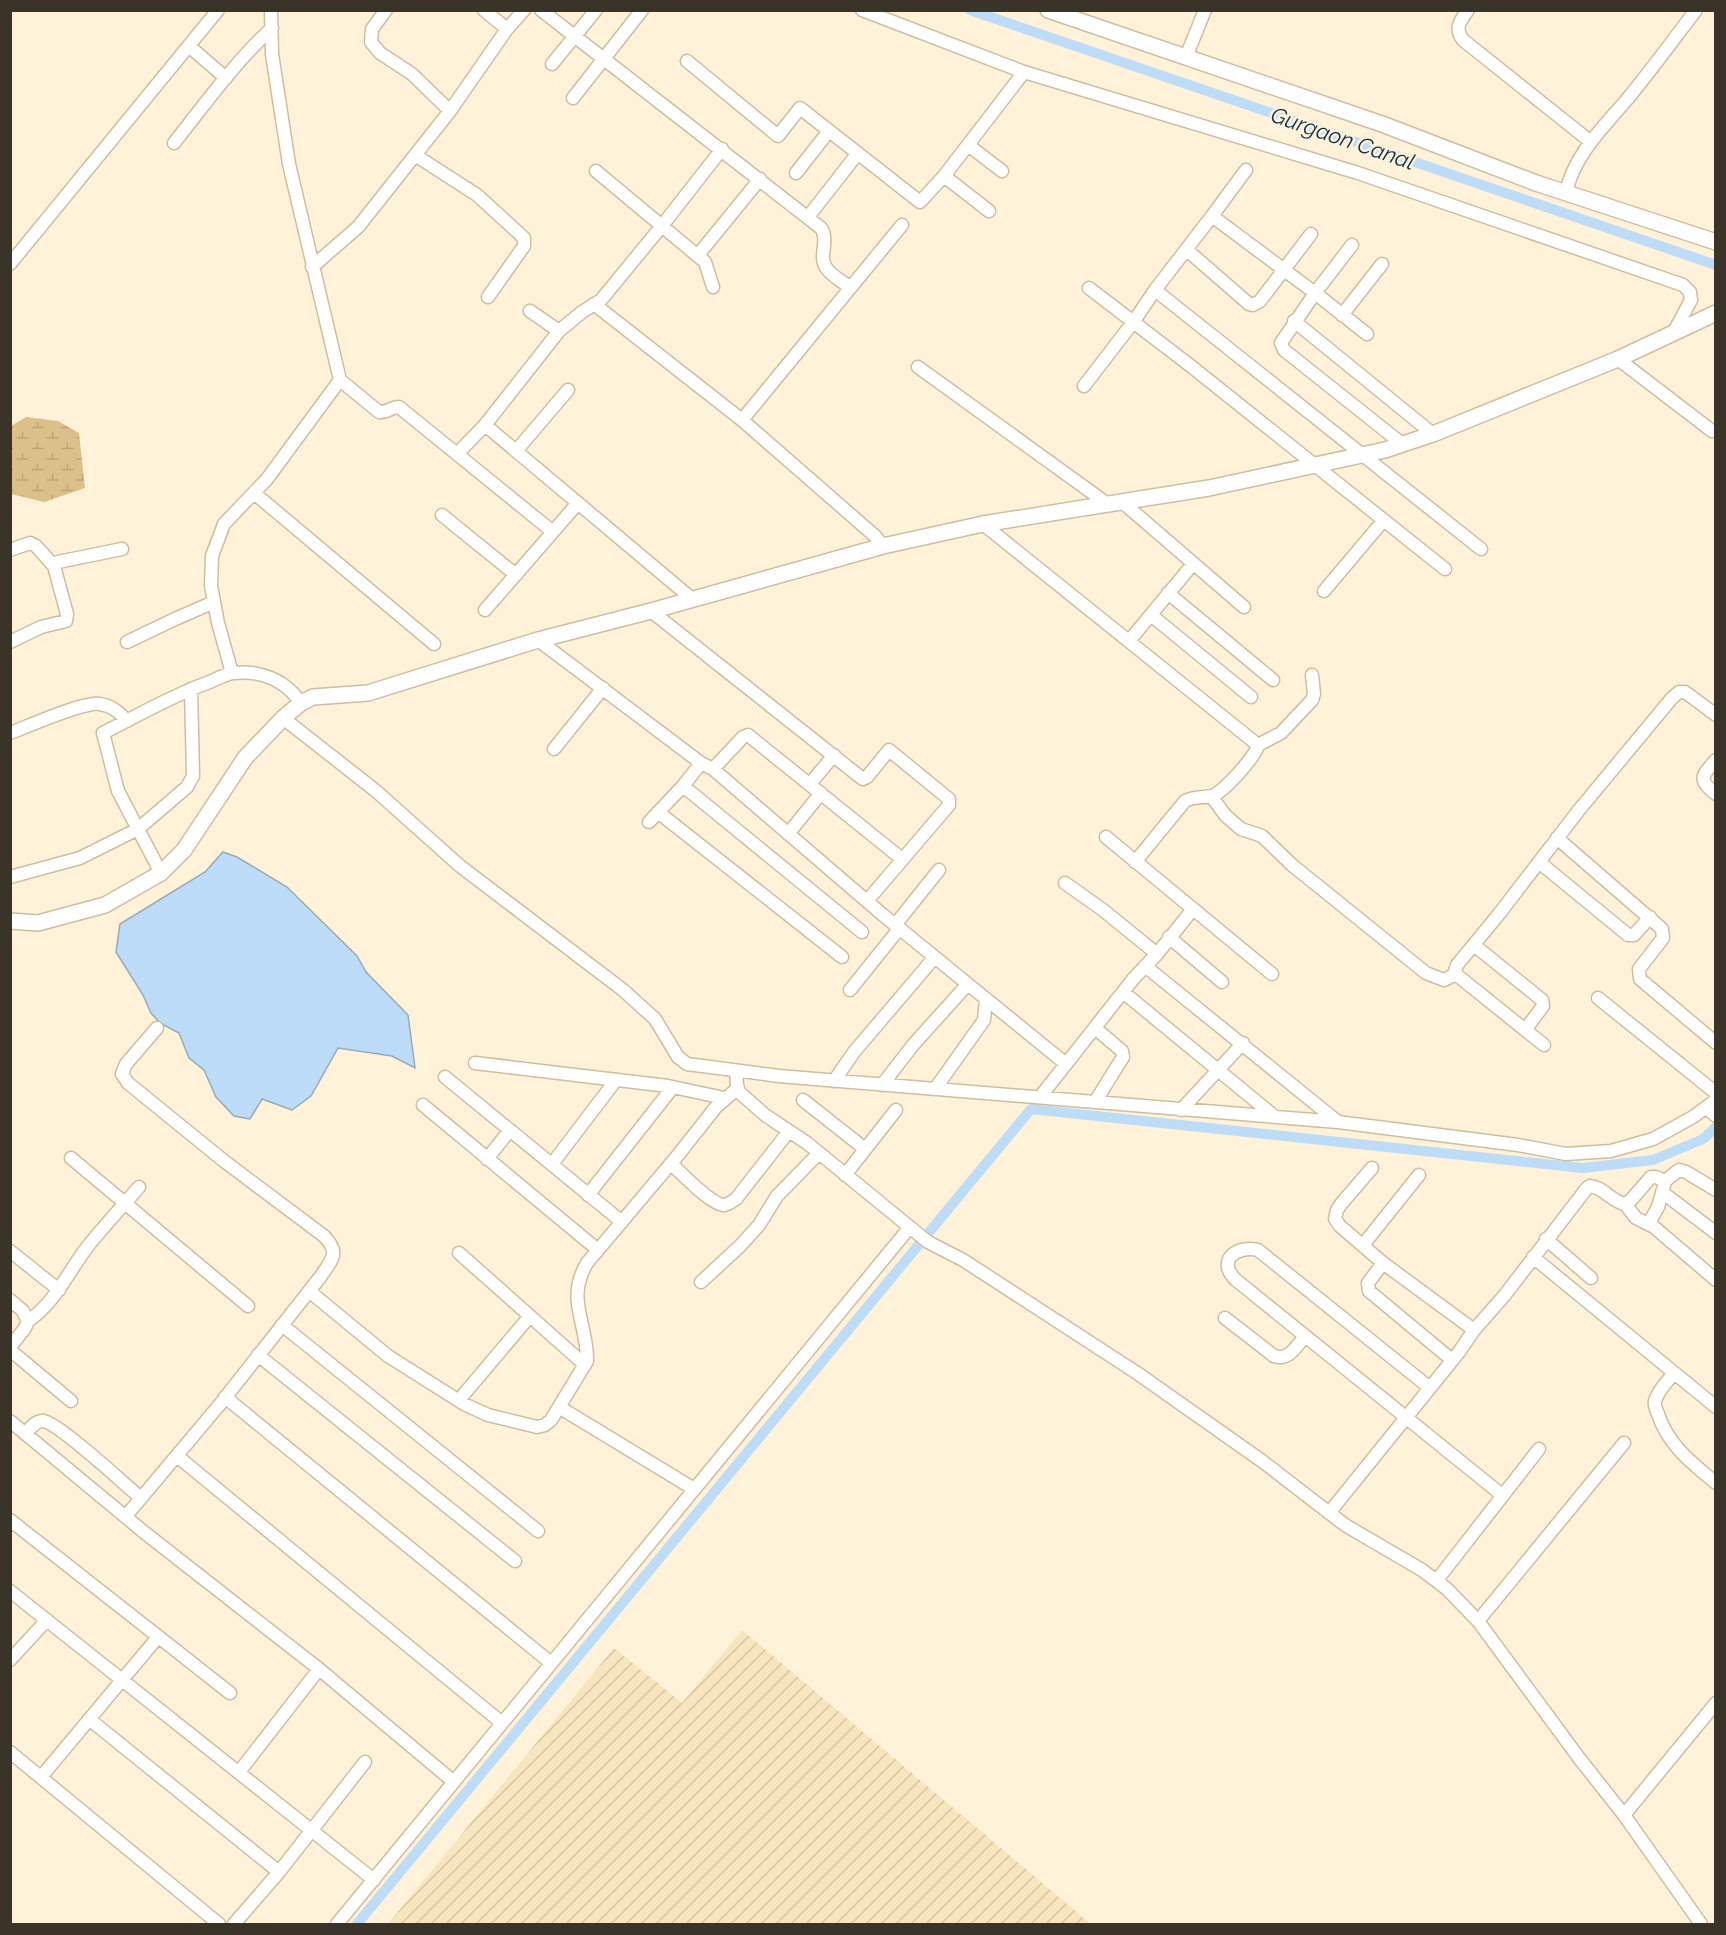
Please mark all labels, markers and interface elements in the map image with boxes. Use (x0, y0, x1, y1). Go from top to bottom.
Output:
water label: Gurgaon Canal (1268, 101, 1418, 175)

